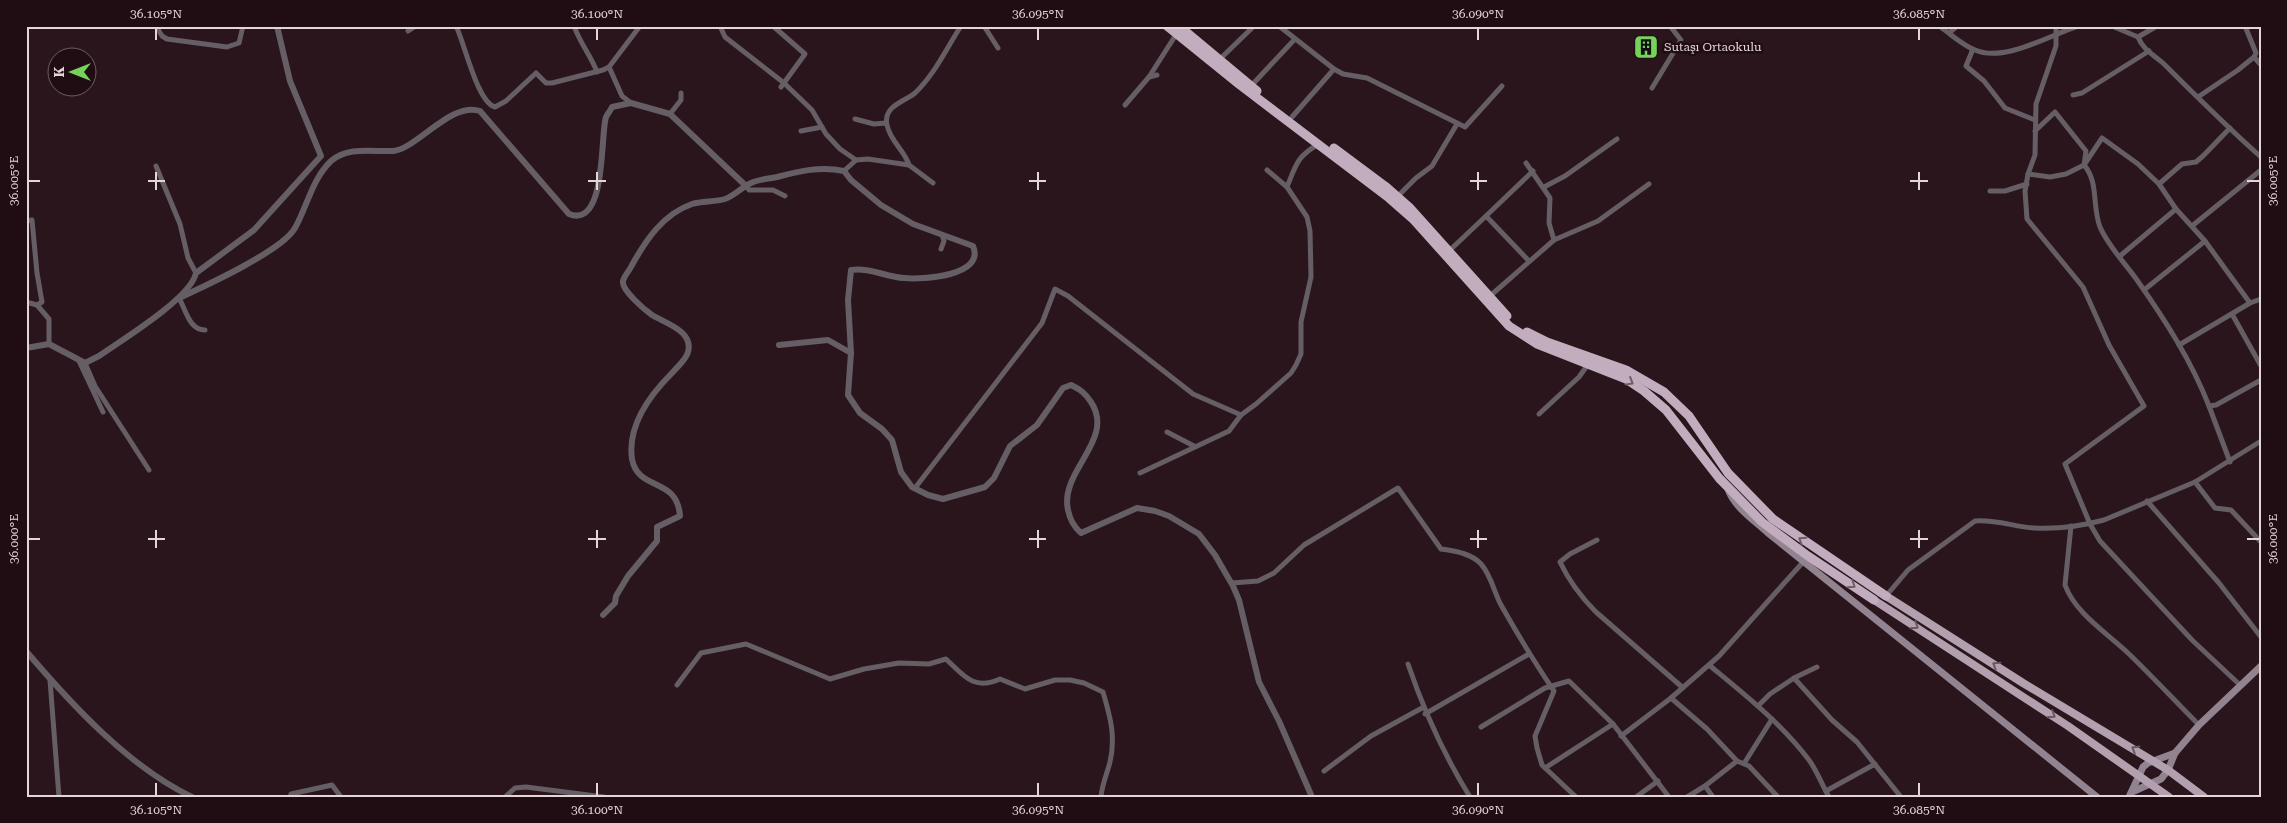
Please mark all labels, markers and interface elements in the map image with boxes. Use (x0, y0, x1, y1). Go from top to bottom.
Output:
text: 36.105°N (130, 7, 182, 21)
text: 36.100°N (571, 7, 623, 21)
text: 36.095°N (1012, 7, 1064, 21)
text: 36.090°N (1452, 7, 1504, 21)
text: 36.085°N (1893, 7, 1945, 21)
building icon: Sutaşı Ortaokulu (1633, 34, 1659, 60)
place label: Sutaşı Ortaokulu (1664, 40, 1762, 54)
north arrow (48, 48, 98, 98)
text: K (51, 66, 67, 78)
text: 36.005°E (7, 156, 21, 206)
text: 36.005°E (2266, 156, 2280, 206)
one-way arrow (1625, 376, 1634, 386)
text: 36.000°E (7, 514, 21, 564)
text: 36.000°E (2266, 514, 2280, 564)
one-way arrow (1798, 537, 1808, 546)
one-way arrow (1846, 578, 1855, 588)
one-way arrow (1910, 620, 1919, 630)
one-way arrow (1992, 662, 2001, 671)
one-way arrow (2046, 709, 2055, 718)
one-way arrow (2131, 746, 2140, 756)
text: 36.105°N (130, 803, 182, 817)
text: 36.100°N (571, 803, 623, 817)
text: 36.095°N (1012, 803, 1064, 817)
text: 36.090°N (1452, 803, 1504, 817)
text: 36.085°N (1893, 803, 1945, 817)

